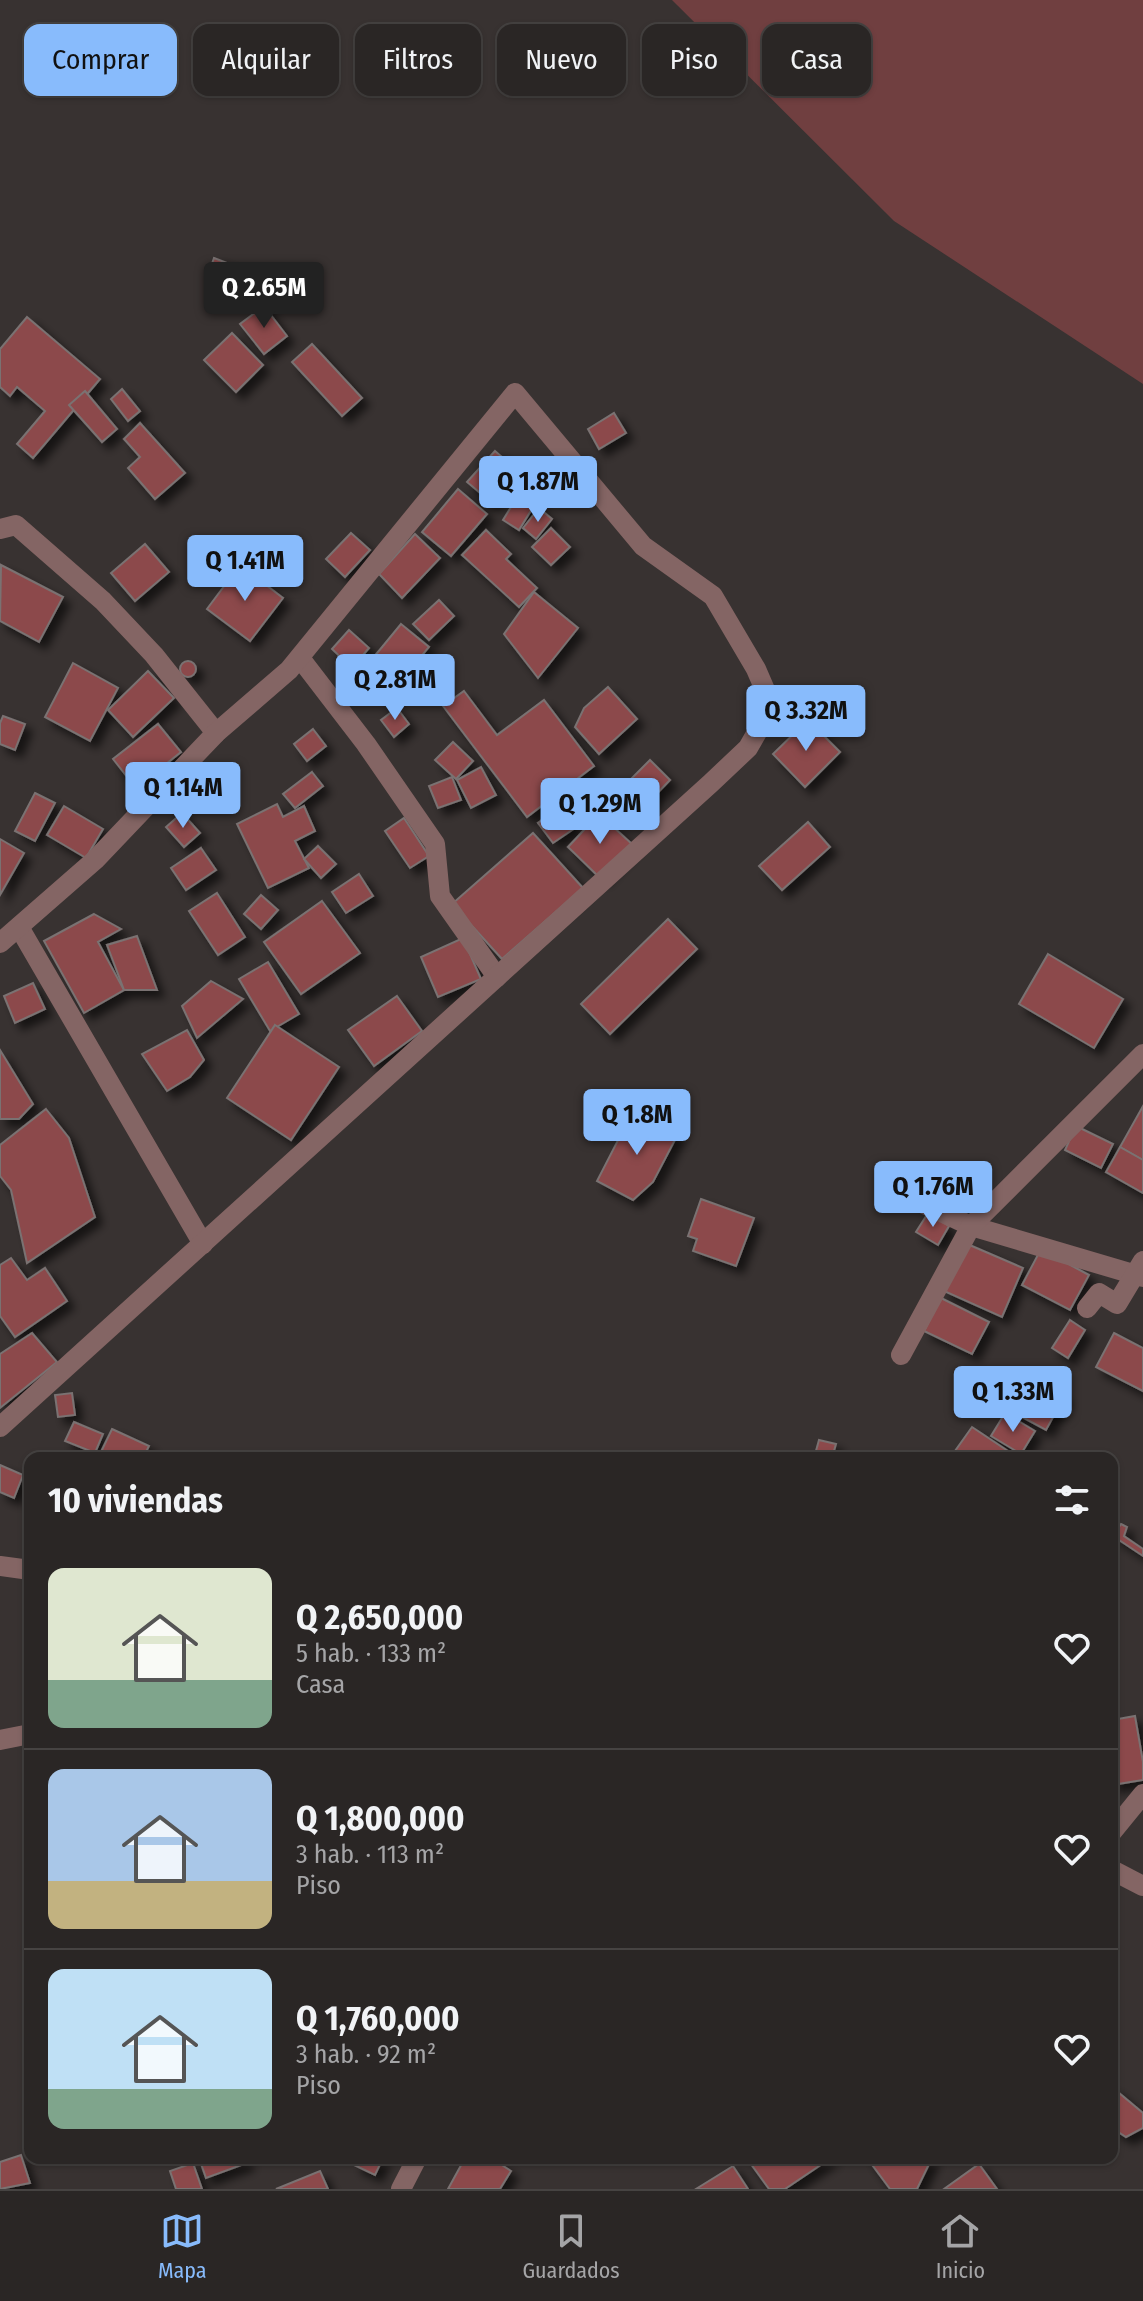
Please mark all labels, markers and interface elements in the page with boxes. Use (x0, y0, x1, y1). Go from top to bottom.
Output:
chip: Comprar (24, 24, 177, 96)
chip: Alquilar (193, 24, 339, 96)
chip: Filtros (355, 24, 481, 96)
chip: Nuevo (497, 24, 626, 96)
chip: Piso (642, 24, 746, 96)
chip: Casa (762, 24, 871, 96)
pin: Q 2.65M (190, 262, 338, 330)
text: Q 2.65M (222, 272, 306, 303)
pin: Q 1.87M (464, 456, 612, 524)
text: Q 1.87M (497, 466, 579, 497)
pin: Q 1.41M (171, 535, 319, 603)
text: Q 1.41M (205, 545, 285, 576)
pin: Q 2.81M (321, 654, 469, 722)
text: Q 2.81M (354, 664, 436, 695)
pin: Q 3.32M (732, 685, 880, 753)
text: Q 3.32M (764, 695, 848, 726)
pin: Q 1.14M (109, 762, 257, 830)
text: Q 1.14M (143, 772, 223, 803)
pin: Q 1.29M (526, 778, 674, 846)
text: Q 1.29M (559, 788, 641, 819)
pin: Q 1.8M (572, 1089, 702, 1157)
text: Q 1.8M (601, 1099, 673, 1130)
pin: Q 1.76M (859, 1161, 1007, 1229)
text: Q 1.76M (892, 1171, 974, 1202)
pin: Q 1.33M (939, 1366, 1087, 1434)
text: Q 1.33M (972, 1376, 1054, 1407)
icon: filters (1050, 1478, 1094, 1522)
text: 10 viviendas (48, 1480, 223, 1521)
text: Q 2,650,000 (296, 1597, 463, 1638)
icon: home (112, 1600, 208, 1696)
icon: heart (1050, 1626, 1094, 1670)
text: 5 hab. · 133 m² (296, 1638, 446, 1669)
text: Casa (296, 1669, 345, 1700)
text: Q 1,800,000 (296, 1798, 465, 1839)
icon: home (112, 1801, 208, 1897)
icon: heart (1050, 1827, 1094, 1871)
text: 3 hab. · 113 m² (296, 1839, 444, 1870)
text: Piso (296, 1870, 341, 1901)
text: Q 1,760,000 (296, 1998, 460, 2039)
icon: home (112, 2001, 208, 2097)
icon: heart (1050, 2027, 1094, 2071)
text: 3 hab. · 92 m² (296, 2039, 436, 2070)
text: Piso (296, 2070, 341, 2101)
tab: Mapa (158, 2209, 207, 2284)
tab: Guardados (522, 2209, 620, 2284)
tab: Inicio (936, 2209, 985, 2284)

